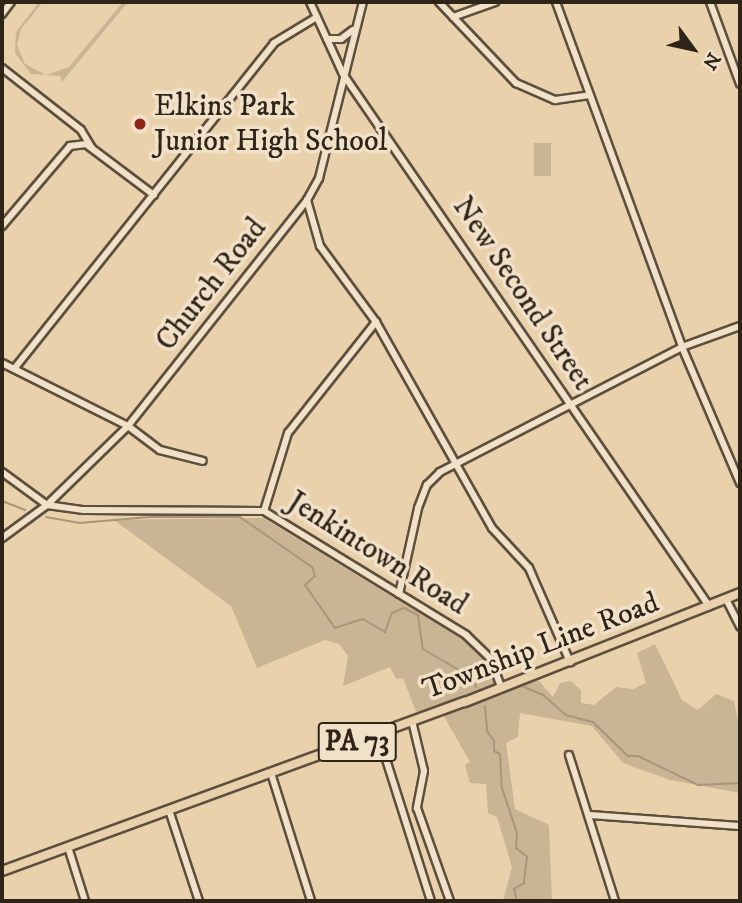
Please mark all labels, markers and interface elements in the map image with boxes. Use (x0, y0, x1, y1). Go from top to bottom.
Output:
north arrow (658, 14, 728, 84)
text: N (697, 48, 725, 74)
place label: Elkins Park Junior High School (154, 89, 387, 160)
marker: Elkins Park Junior High School (132, 116, 148, 132)
street label: New Second Street (444, 190, 600, 398)
street label: Church Road (149, 212, 275, 358)
street label: Jenkintown Road (280, 484, 474, 624)
street label: Township Line Road (418, 585, 664, 709)
road number: PA 73 (317, 718, 397, 766)

